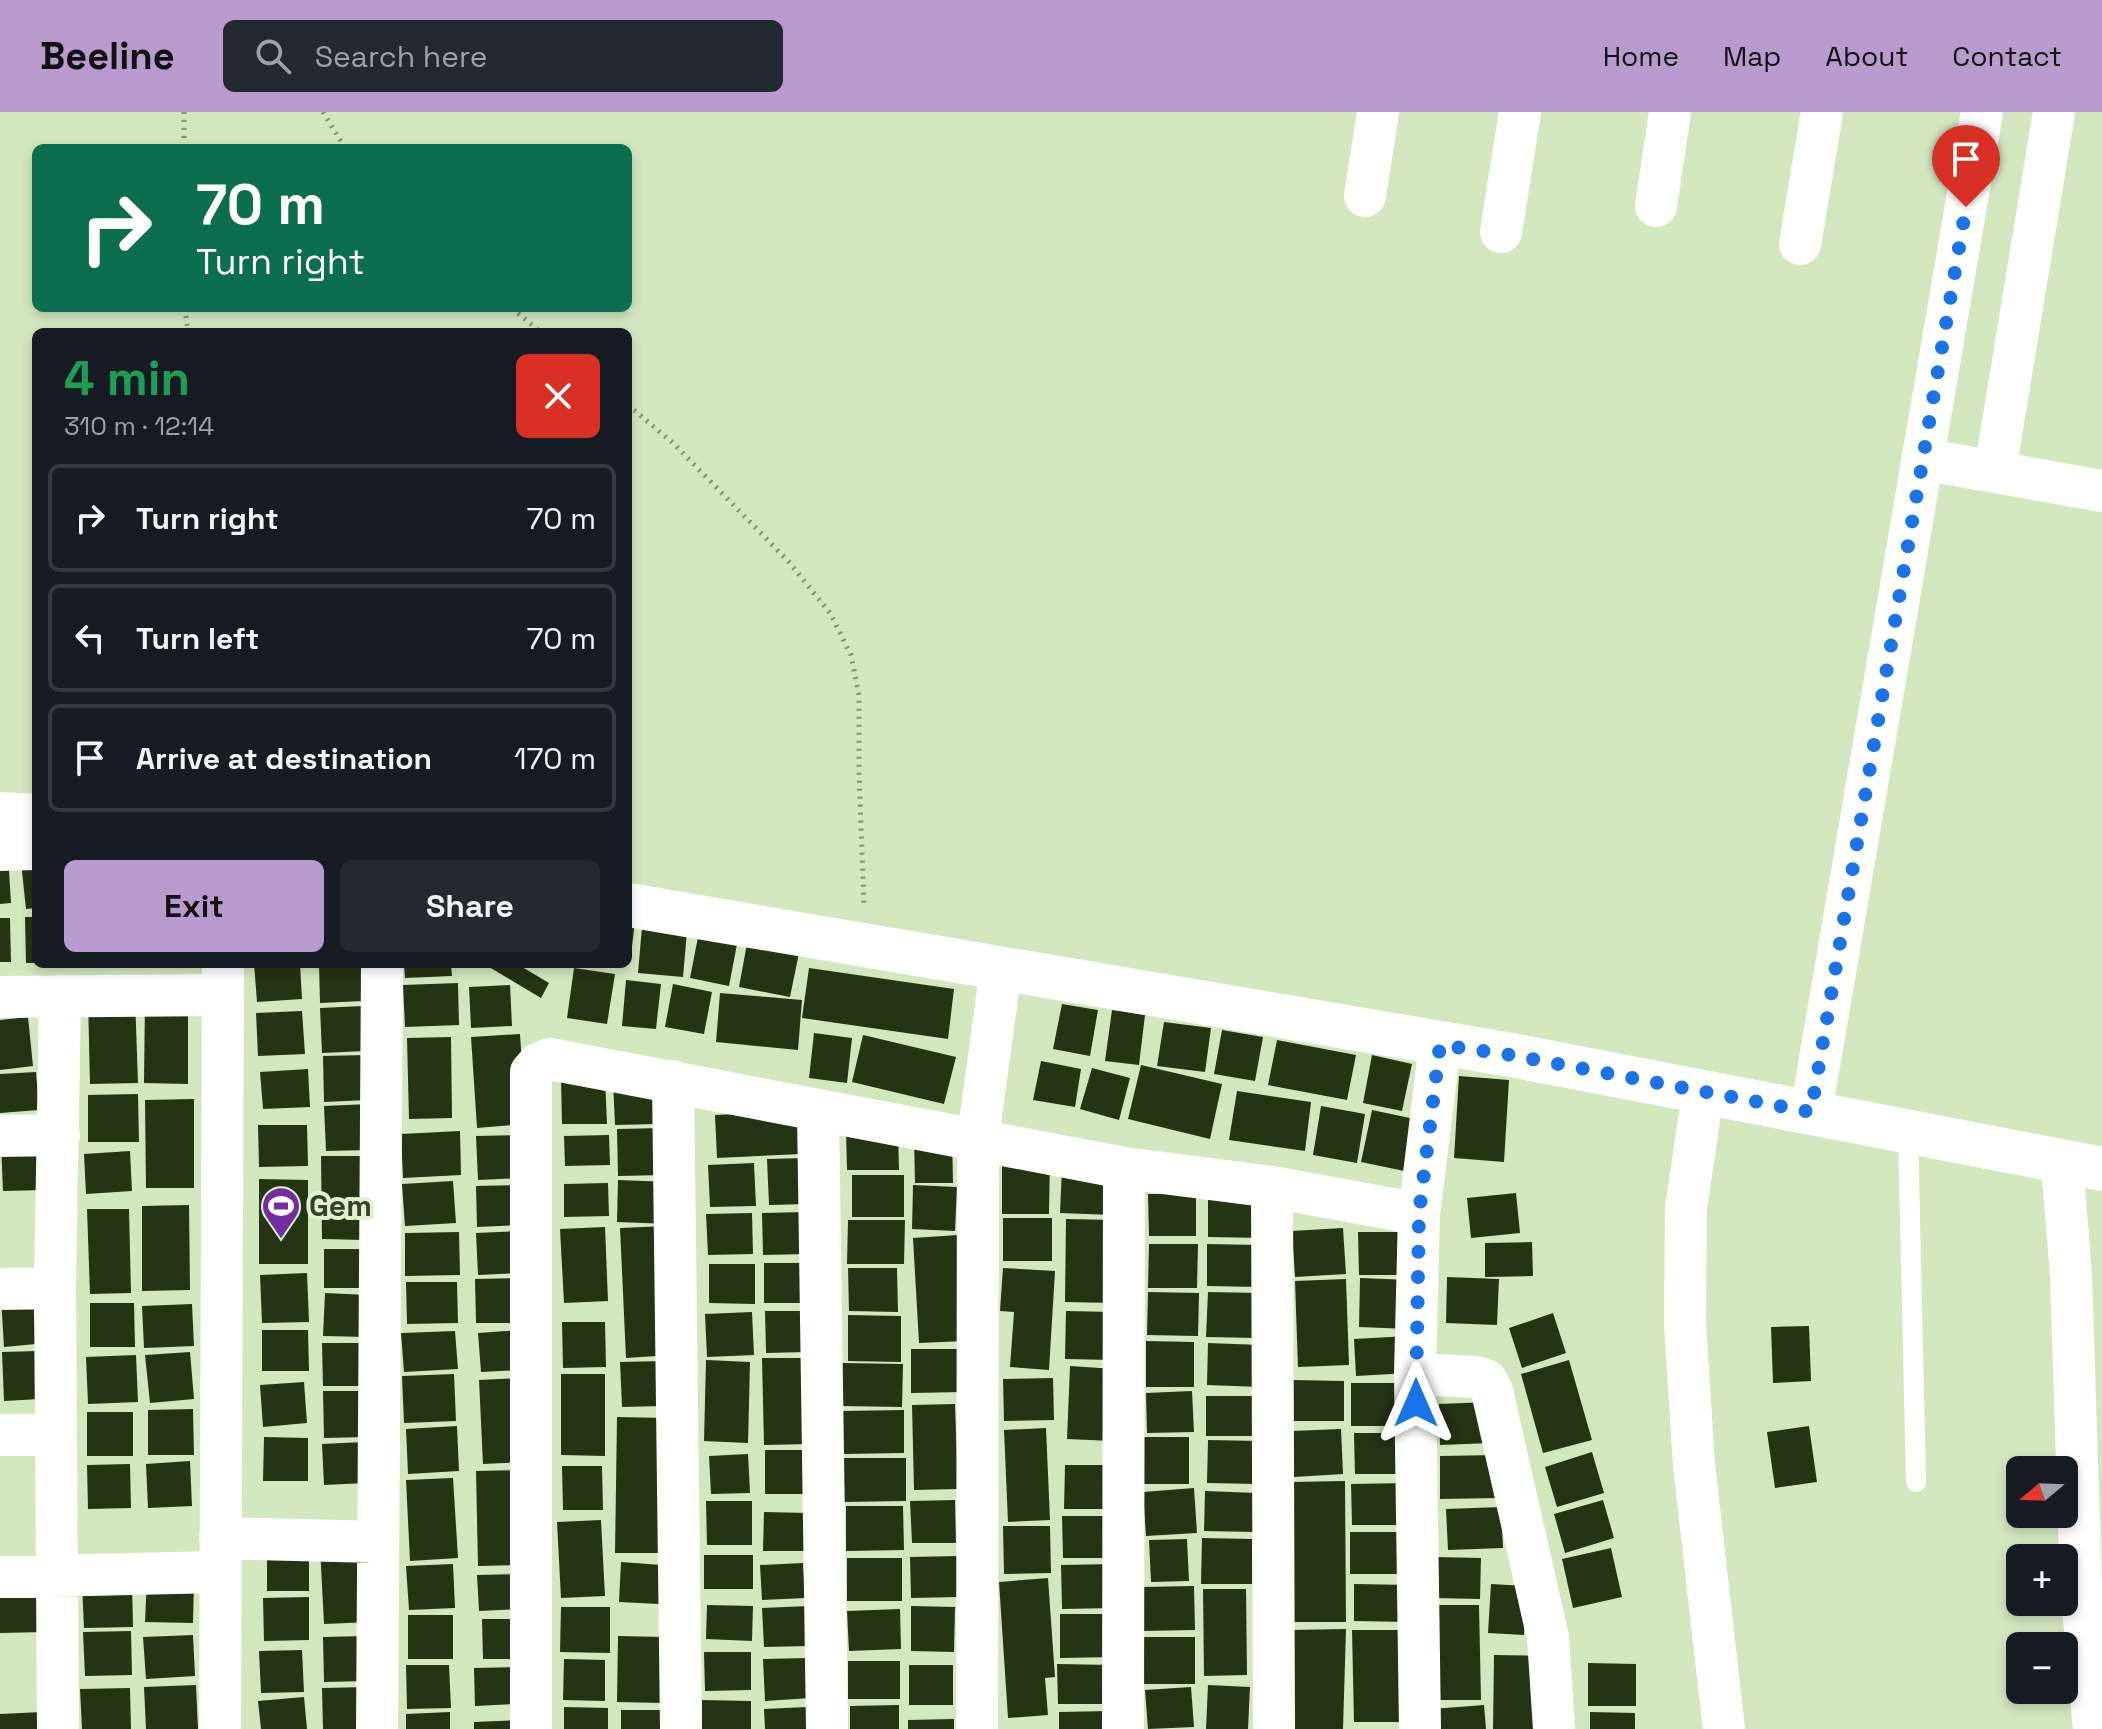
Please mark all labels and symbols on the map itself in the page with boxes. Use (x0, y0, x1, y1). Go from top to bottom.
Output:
pin (1932, 125, 2000, 207)
sports icon: Gem (260, 1185, 302, 1240)
place label: Gem (309, 1186, 372, 1225)
position arrow (1374, 1361, 1458, 1445)
north arrow (2006, 1456, 2078, 1528)

